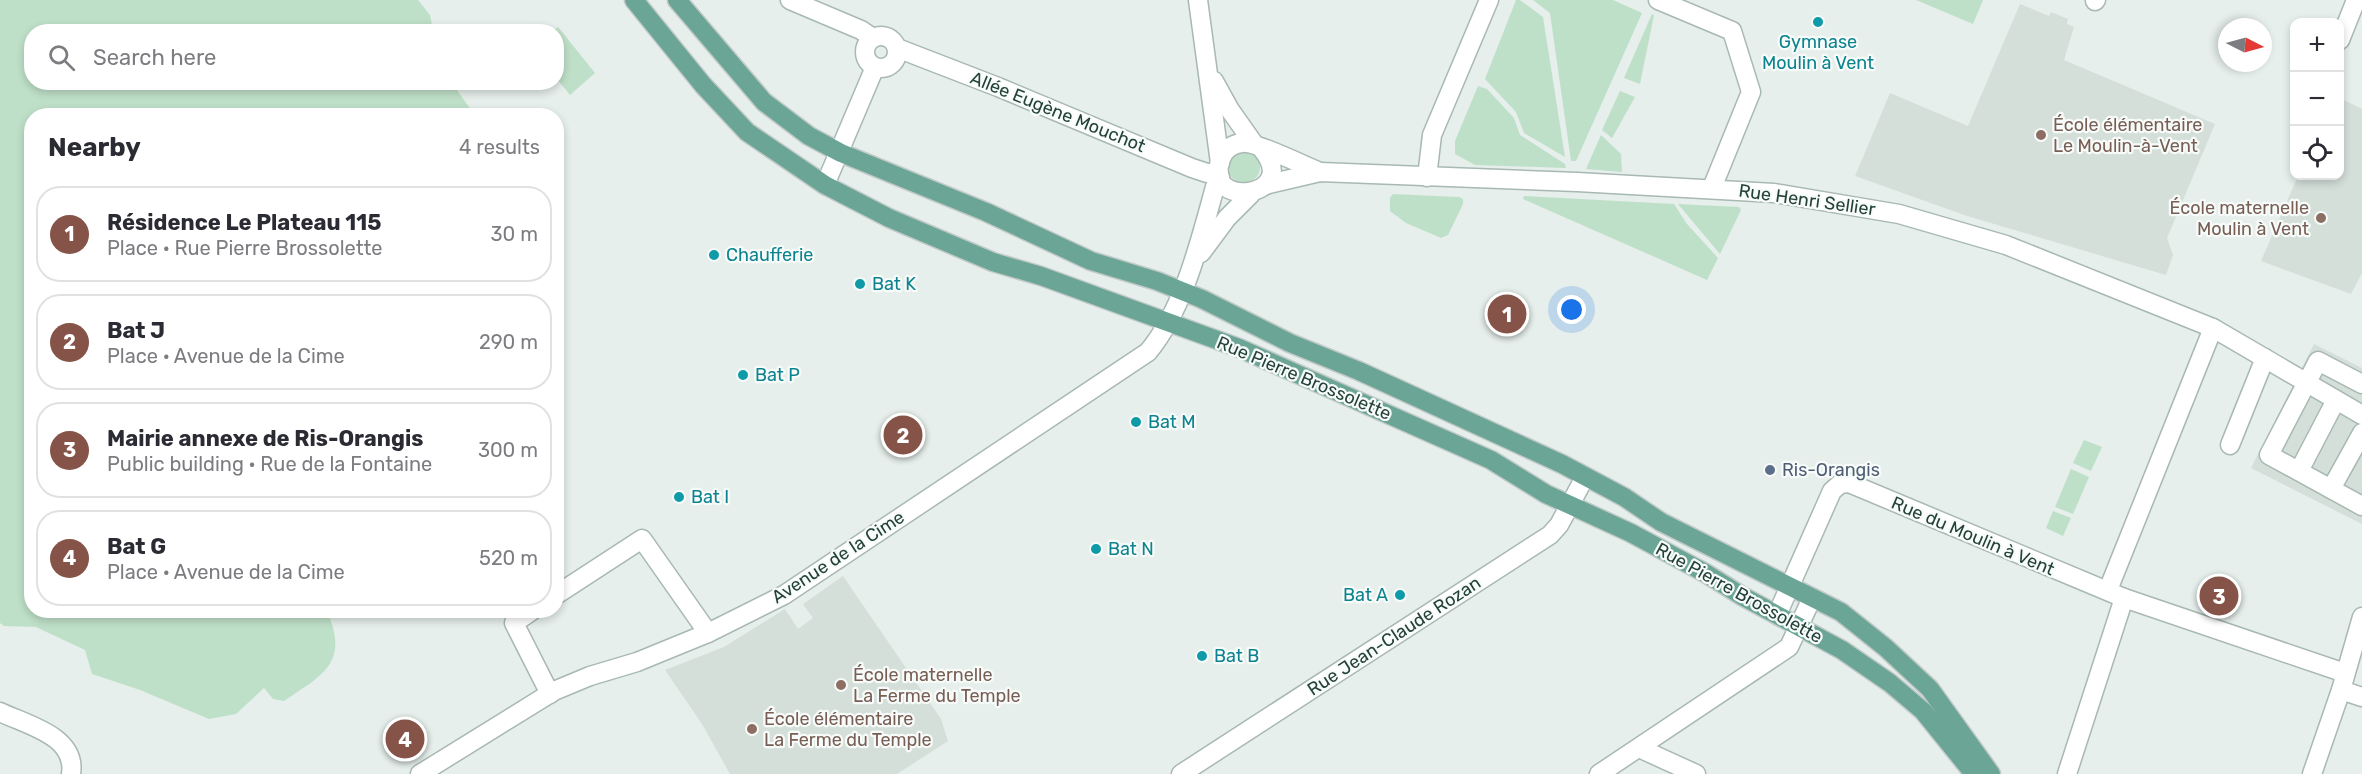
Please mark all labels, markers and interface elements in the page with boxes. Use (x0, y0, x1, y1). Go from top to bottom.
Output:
marker: Gymnase Moulin à Vent (1811, 15, 1825, 29)
north arrow (2218, 18, 2272, 72)
map controls (2290, 18, 2344, 180)
button: + (2290, 18, 2344, 72)
search box (24, 24, 564, 90)
place label: Gymnase Moulin à Vent (1762, 31, 1874, 74)
icon: search (45, 41, 78, 74)
text: Search here (93, 44, 216, 71)
street label: Allée Eugène Mouchot (967, 67, 1149, 157)
button: − (2290, 72, 2344, 126)
place label: École élémentaire Le Moulin-à-Vent (2053, 114, 2202, 157)
button: locate (2290, 126, 2344, 180)
marker: École élémentaire Le Moulin-à-Vent (2034, 128, 2048, 142)
text: Nearby (48, 132, 141, 163)
text: 4 results (459, 135, 540, 159)
street label: Rue Henri Sellier (1737, 180, 1877, 221)
place label: École maternelle Moulin à Vent (2169, 197, 2309, 240)
text: Résidence Le Plateau 115 (107, 209, 381, 236)
marker: École maternelle Moulin à Vent (2314, 211, 2328, 225)
text: 1 (65, 222, 74, 246)
text: 30 m (491, 222, 538, 246)
text: Place · Rue Pierre Brossolette (107, 236, 383, 260)
place label: Chaufferie (726, 244, 813, 266)
marker: Chaufferie (707, 248, 721, 262)
place label: Bat K (872, 273, 916, 295)
marker: Bat K (853, 277, 867, 291)
pin: 1 (1488, 292, 1526, 336)
your location (1557, 295, 1586, 324)
text: Bat J (107, 317, 165, 344)
text: 2 (63, 330, 76, 354)
text: 290 m (479, 330, 538, 354)
street label: Rue Pierre Brossolette (1213, 331, 1395, 425)
text: Place · Avenue de la Cime (107, 344, 345, 368)
place label: Bat P (755, 364, 800, 386)
marker: Bat P (736, 368, 750, 382)
place label: Bat M (1148, 411, 1196, 433)
pin: 2 (884, 412, 922, 458)
marker: Bat M (1129, 415, 1143, 429)
text: Mairie annexe de Ris-Orangis (107, 425, 423, 452)
text: 3 (63, 438, 76, 462)
text: 300 m (478, 438, 538, 462)
text: Public building · Rue de la Fontaine (107, 452, 432, 476)
place label: Ris-Orangis (1782, 459, 1880, 481)
marker: Ris-Orangis (1763, 463, 1777, 477)
place label: Bat I (691, 486, 729, 508)
marker: Bat I (672, 490, 686, 504)
street label: Rue du Moulin à Vent (1888, 492, 2058, 580)
street label: Avenue de la Cime (768, 506, 908, 608)
text: Bat G (107, 533, 166, 560)
place label: Bat N (1108, 538, 1154, 560)
street label: Rue Pierre Brossolette (1652, 538, 1826, 648)
marker: Bat N (1089, 542, 1103, 556)
text: 4 (63, 546, 76, 570)
text: 520 m (479, 546, 538, 570)
text: Place · Avenue de la Cime (107, 560, 345, 584)
street label: Rue Jean-Claude Rozan (1303, 572, 1485, 700)
pin: 3 (2200, 574, 2238, 618)
place label: Bat A (1343, 584, 1388, 606)
marker: Bat A (1393, 588, 1407, 602)
place label: Bat B (1214, 645, 1259, 667)
marker: Bat B (1195, 649, 1209, 663)
place label: École maternelle La Ferme du Temple (853, 664, 1021, 707)
marker: École maternelle La Ferme du Temple (834, 678, 848, 692)
place label: École élémentaire La Ferme du Temple (764, 708, 932, 751)
pin: 4 (386, 716, 424, 762)
marker: École élémentaire La Ferme du Temple (745, 722, 759, 736)

